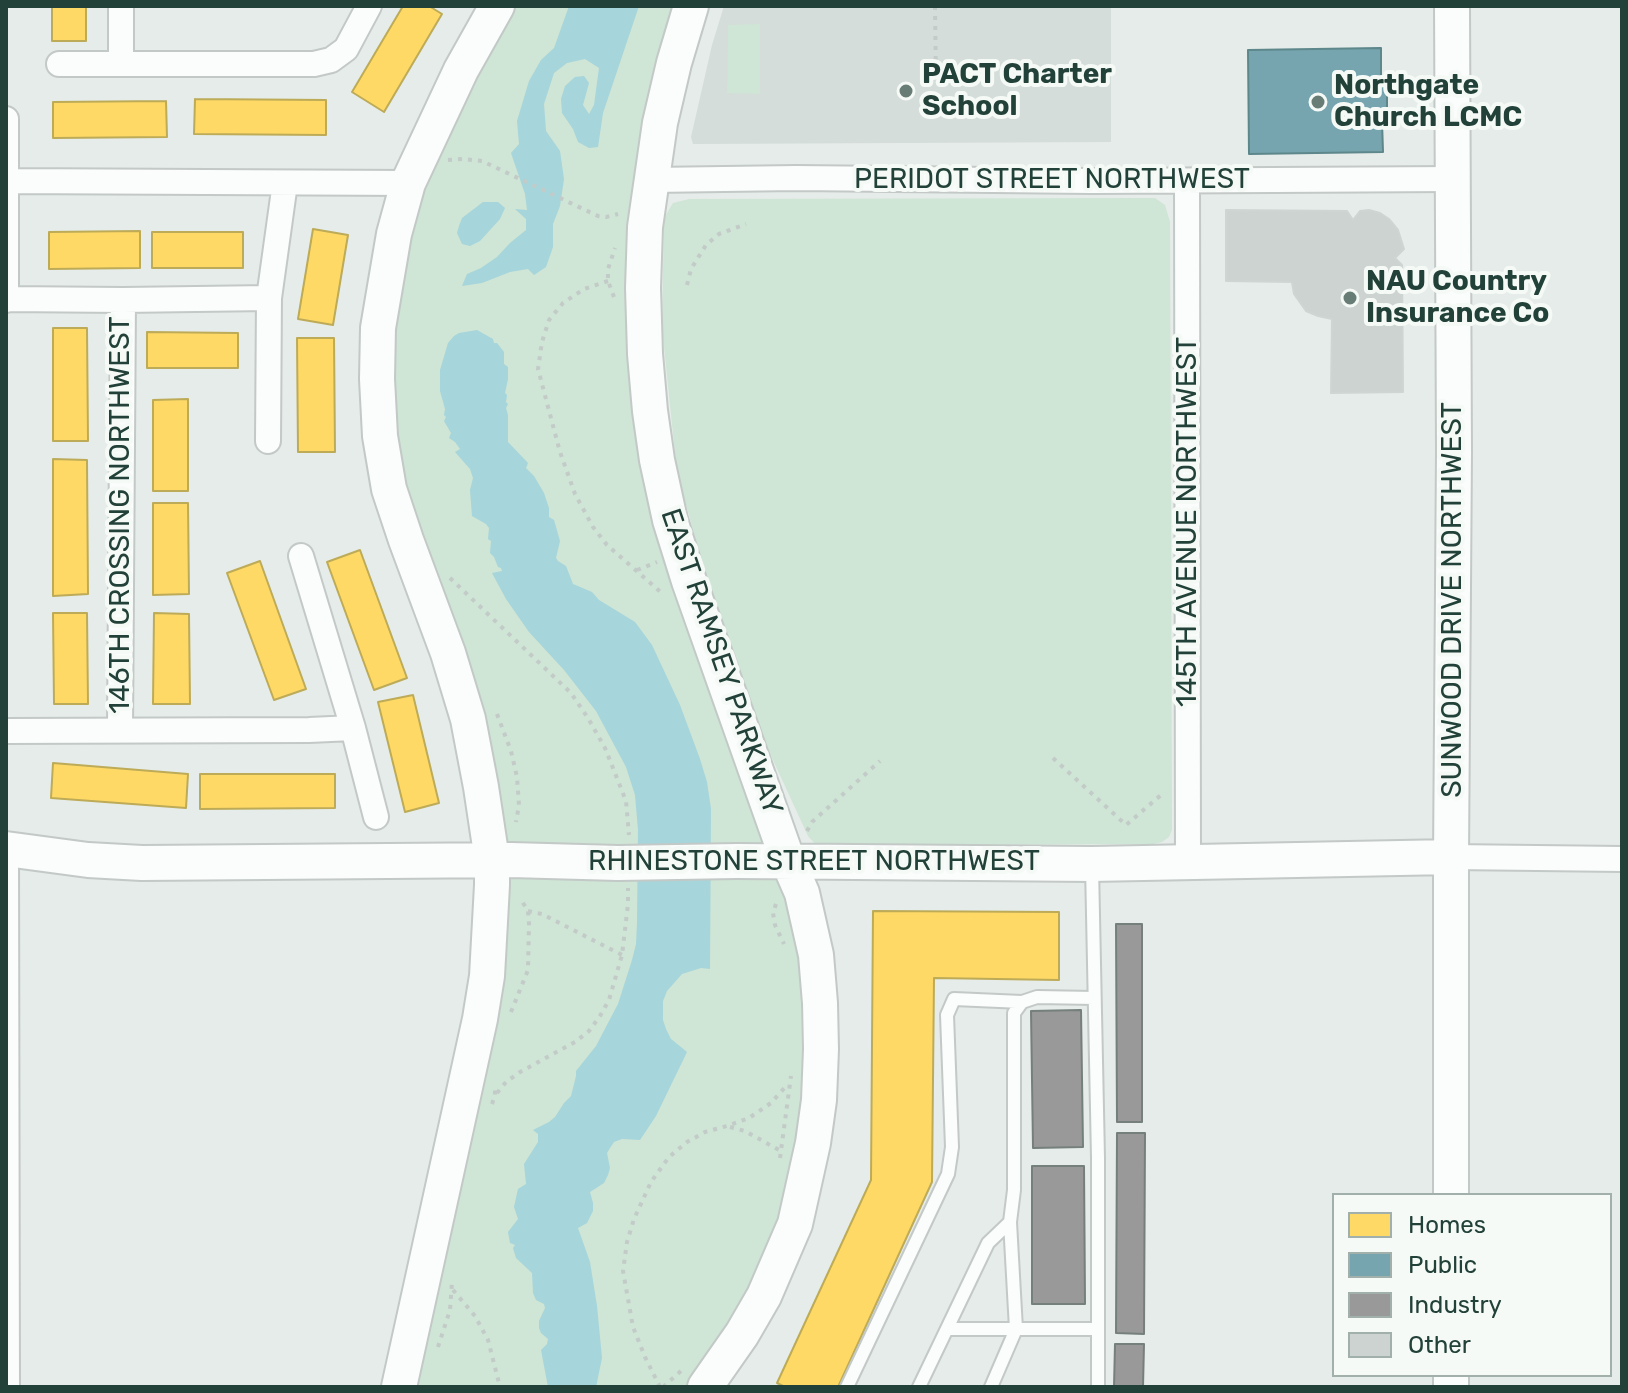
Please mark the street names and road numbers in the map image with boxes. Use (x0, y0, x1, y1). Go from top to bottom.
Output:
street label: PERIDOT STREET NORTHWEST (854, 163, 1250, 197)
street label: 146TH CROSSING NORTHWEST (104, 316, 138, 714)
street label: 145TH AVENUE NORTHWEST (1171, 337, 1205, 707)
street label: SUNWOOD DRIVE NORTHWEST (1436, 402, 1470, 798)
street label: EAST RAMSEY PARKWAY (653, 504, 789, 820)
street label: RHINESTONE STREET NORTHWEST (588, 845, 1040, 879)

